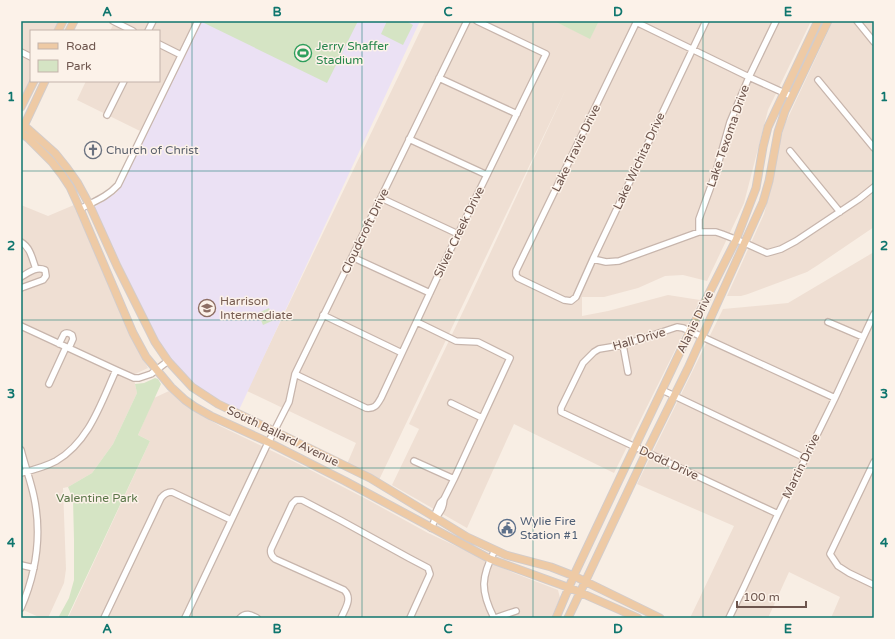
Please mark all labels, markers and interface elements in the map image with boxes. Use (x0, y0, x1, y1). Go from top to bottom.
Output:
text: A (102, 4, 112, 20)
text: B (272, 4, 282, 20)
text: C (443, 4, 453, 20)
text: D (613, 4, 623, 20)
text: E (784, 4, 792, 20)
legend (30, 30, 160, 82)
text: Road (66, 39, 96, 53)
place label: Jerry Shaffer Stadium (316, 39, 389, 67)
sports icon: Jerry Shaffer Stadium (293, 43, 313, 63)
text: Park (66, 59, 92, 73)
street label: Lake Texoma Drive (704, 83, 752, 189)
text: 1 (7, 89, 15, 105)
text: 1 (880, 89, 888, 105)
street label: Lake Travis Drive (549, 102, 603, 194)
street label: Lake Wichita Drive (610, 110, 668, 212)
church icon: Church of Christ (83, 140, 103, 160)
place label: Church of Christ (106, 143, 199, 157)
street label: Silver Creek Drive (431, 184, 487, 280)
street label: Cloudcroft Drive (338, 186, 392, 276)
text: 2 (7, 238, 15, 254)
text: 2 (880, 238, 888, 254)
street label: Alanis Drive (674, 288, 716, 355)
place label: Harrison Intermediate (220, 294, 293, 322)
school or university icon: Harrison Intermediate (197, 298, 217, 318)
street label: Hall Drive (611, 325, 667, 353)
text: 3 (7, 386, 15, 402)
text: 3 (880, 386, 888, 402)
street label: South Ballard Avenue (225, 403, 341, 469)
street label: Martin Drive (779, 431, 823, 501)
street label: Dodd Drive (637, 443, 701, 483)
park label: Valentine Park (56, 491, 138, 505)
place label: Wylie Fire Station #1 (520, 514, 579, 542)
public building icon: Wylie Fire Station #1 (497, 518, 517, 538)
text: 4 (7, 535, 16, 551)
text: 4 (880, 535, 889, 551)
scale bar (737, 583, 806, 609)
text: 100 m (743, 590, 780, 604)
text: A (102, 621, 112, 637)
text: B (272, 621, 282, 637)
text: C (443, 621, 453, 637)
text: D (613, 621, 623, 637)
text: E (784, 621, 792, 637)

